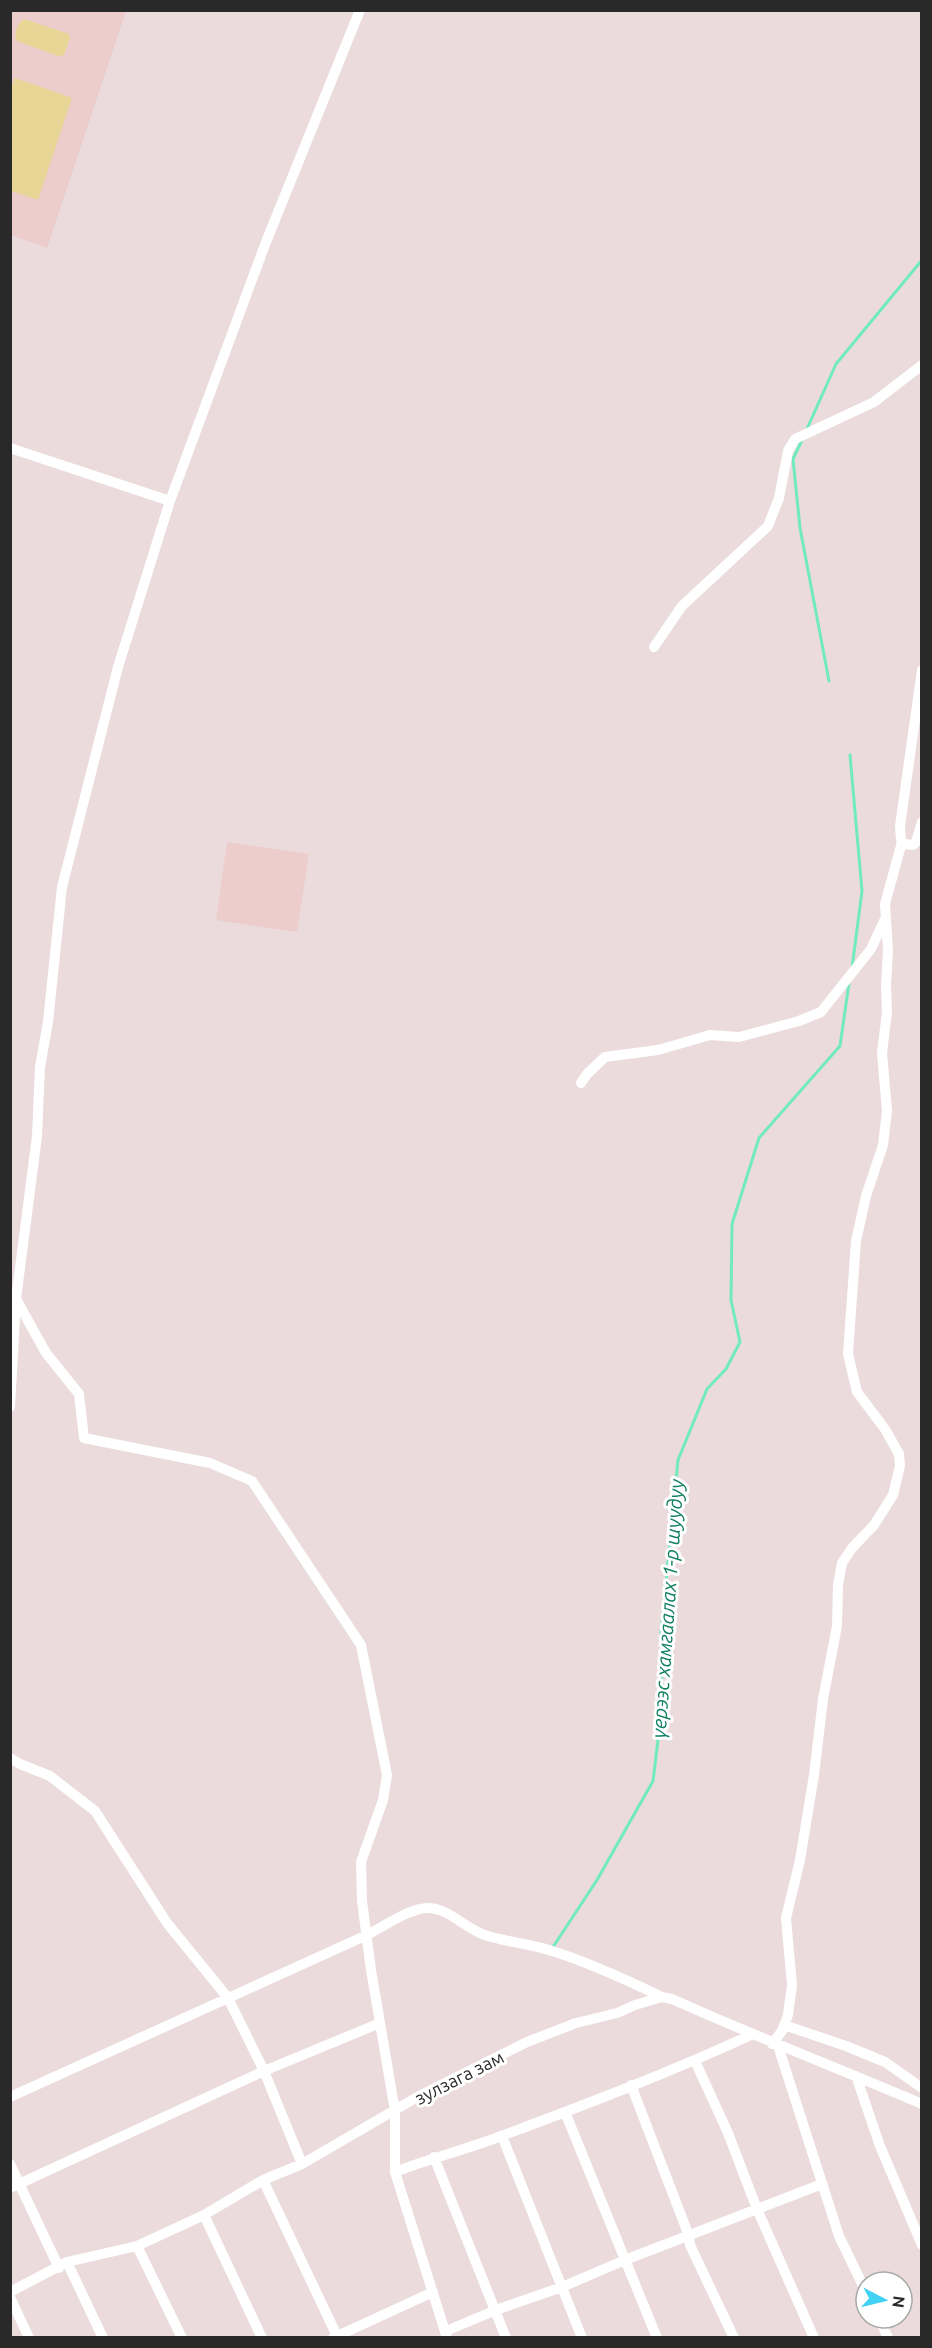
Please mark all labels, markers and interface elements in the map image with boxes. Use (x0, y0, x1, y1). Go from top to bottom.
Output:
water label: үерээс хамгаалах 1-р шуудуу (646, 1478, 688, 1739)
street label: зулзага зам (411, 2046, 507, 2108)
north arrow (854, 2270, 914, 2330)
text: N (889, 2295, 909, 2309)

